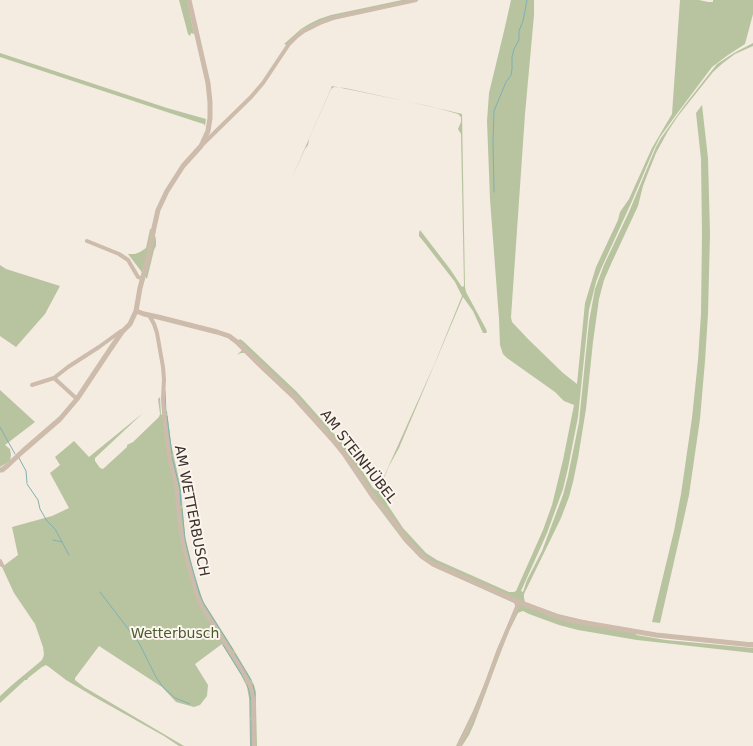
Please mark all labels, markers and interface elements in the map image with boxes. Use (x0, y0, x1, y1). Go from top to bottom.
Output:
street label: AM STEINHÜBEL (316, 407, 400, 507)
street label: AM WETTERBUSCH (170, 444, 212, 578)
park label: Wetterbusch (131, 626, 219, 642)

